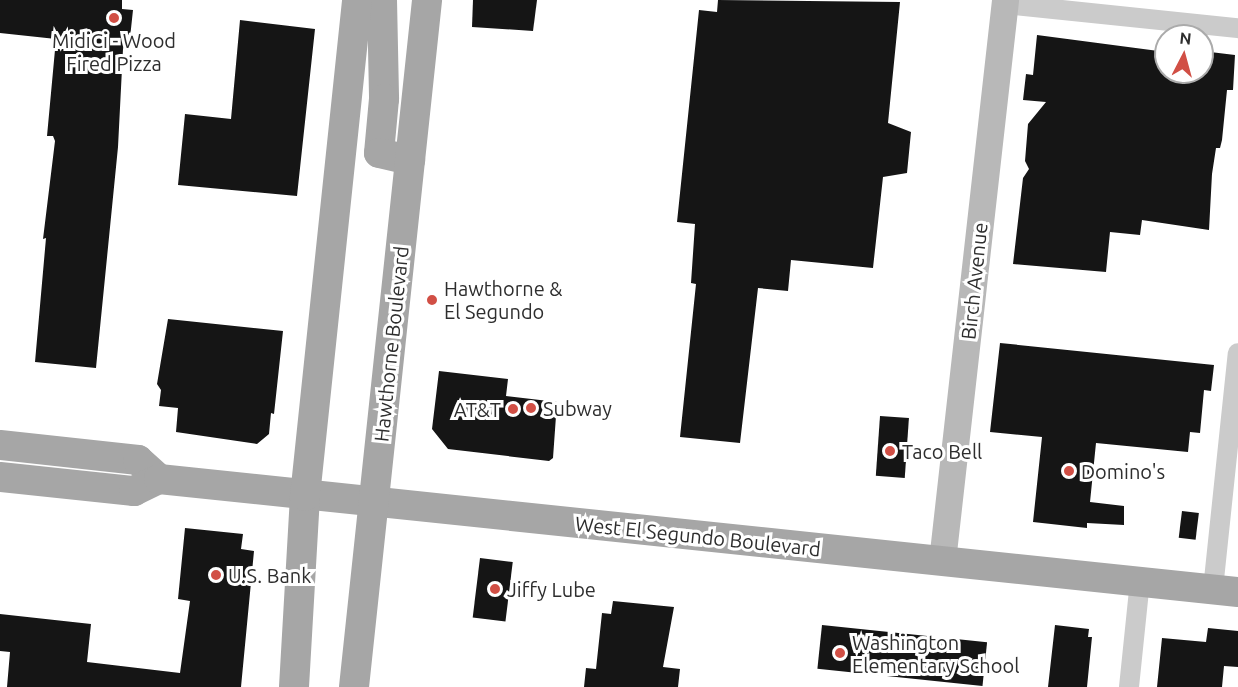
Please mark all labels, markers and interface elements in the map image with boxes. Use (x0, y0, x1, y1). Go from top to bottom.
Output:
marker: MidiCi - Wood Fired Pizza (107, 11, 121, 25)
north arrow (1154, 24, 1214, 84)
place label: MidiCi - Wood Fired Pizza (52, 28, 176, 75)
text: N (1179, 29, 1193, 48)
street label: Birch Avenue (956, 221, 992, 341)
street label: Hawthorne Boulevard (369, 245, 413, 443)
place label: Hawthorne & El Segundo (444, 276, 562, 323)
marker: Hawthorne & El Segundo (425, 293, 439, 307)
place label: Subway (543, 396, 612, 420)
place label: AT&T (454, 397, 501, 421)
marker: Subway (524, 401, 538, 415)
marker: AT&T (506, 402, 520, 416)
place label: Taco Bell (902, 439, 982, 463)
marker: Taco Bell (883, 444, 897, 458)
place label: Domino's (1081, 459, 1165, 483)
marker: Domino's (1062, 464, 1076, 478)
street label: West El Segundo Boulevard (574, 511, 822, 561)
place label: U.S. Bank (228, 563, 311, 587)
marker: U.S. Bank (209, 568, 223, 582)
place label: Jiffy Lube (507, 577, 596, 601)
marker: Jiffy Lube (488, 582, 502, 596)
place label: Washington Elementary School (852, 630, 1019, 677)
marker: Washington Elementary School (833, 646, 847, 660)

